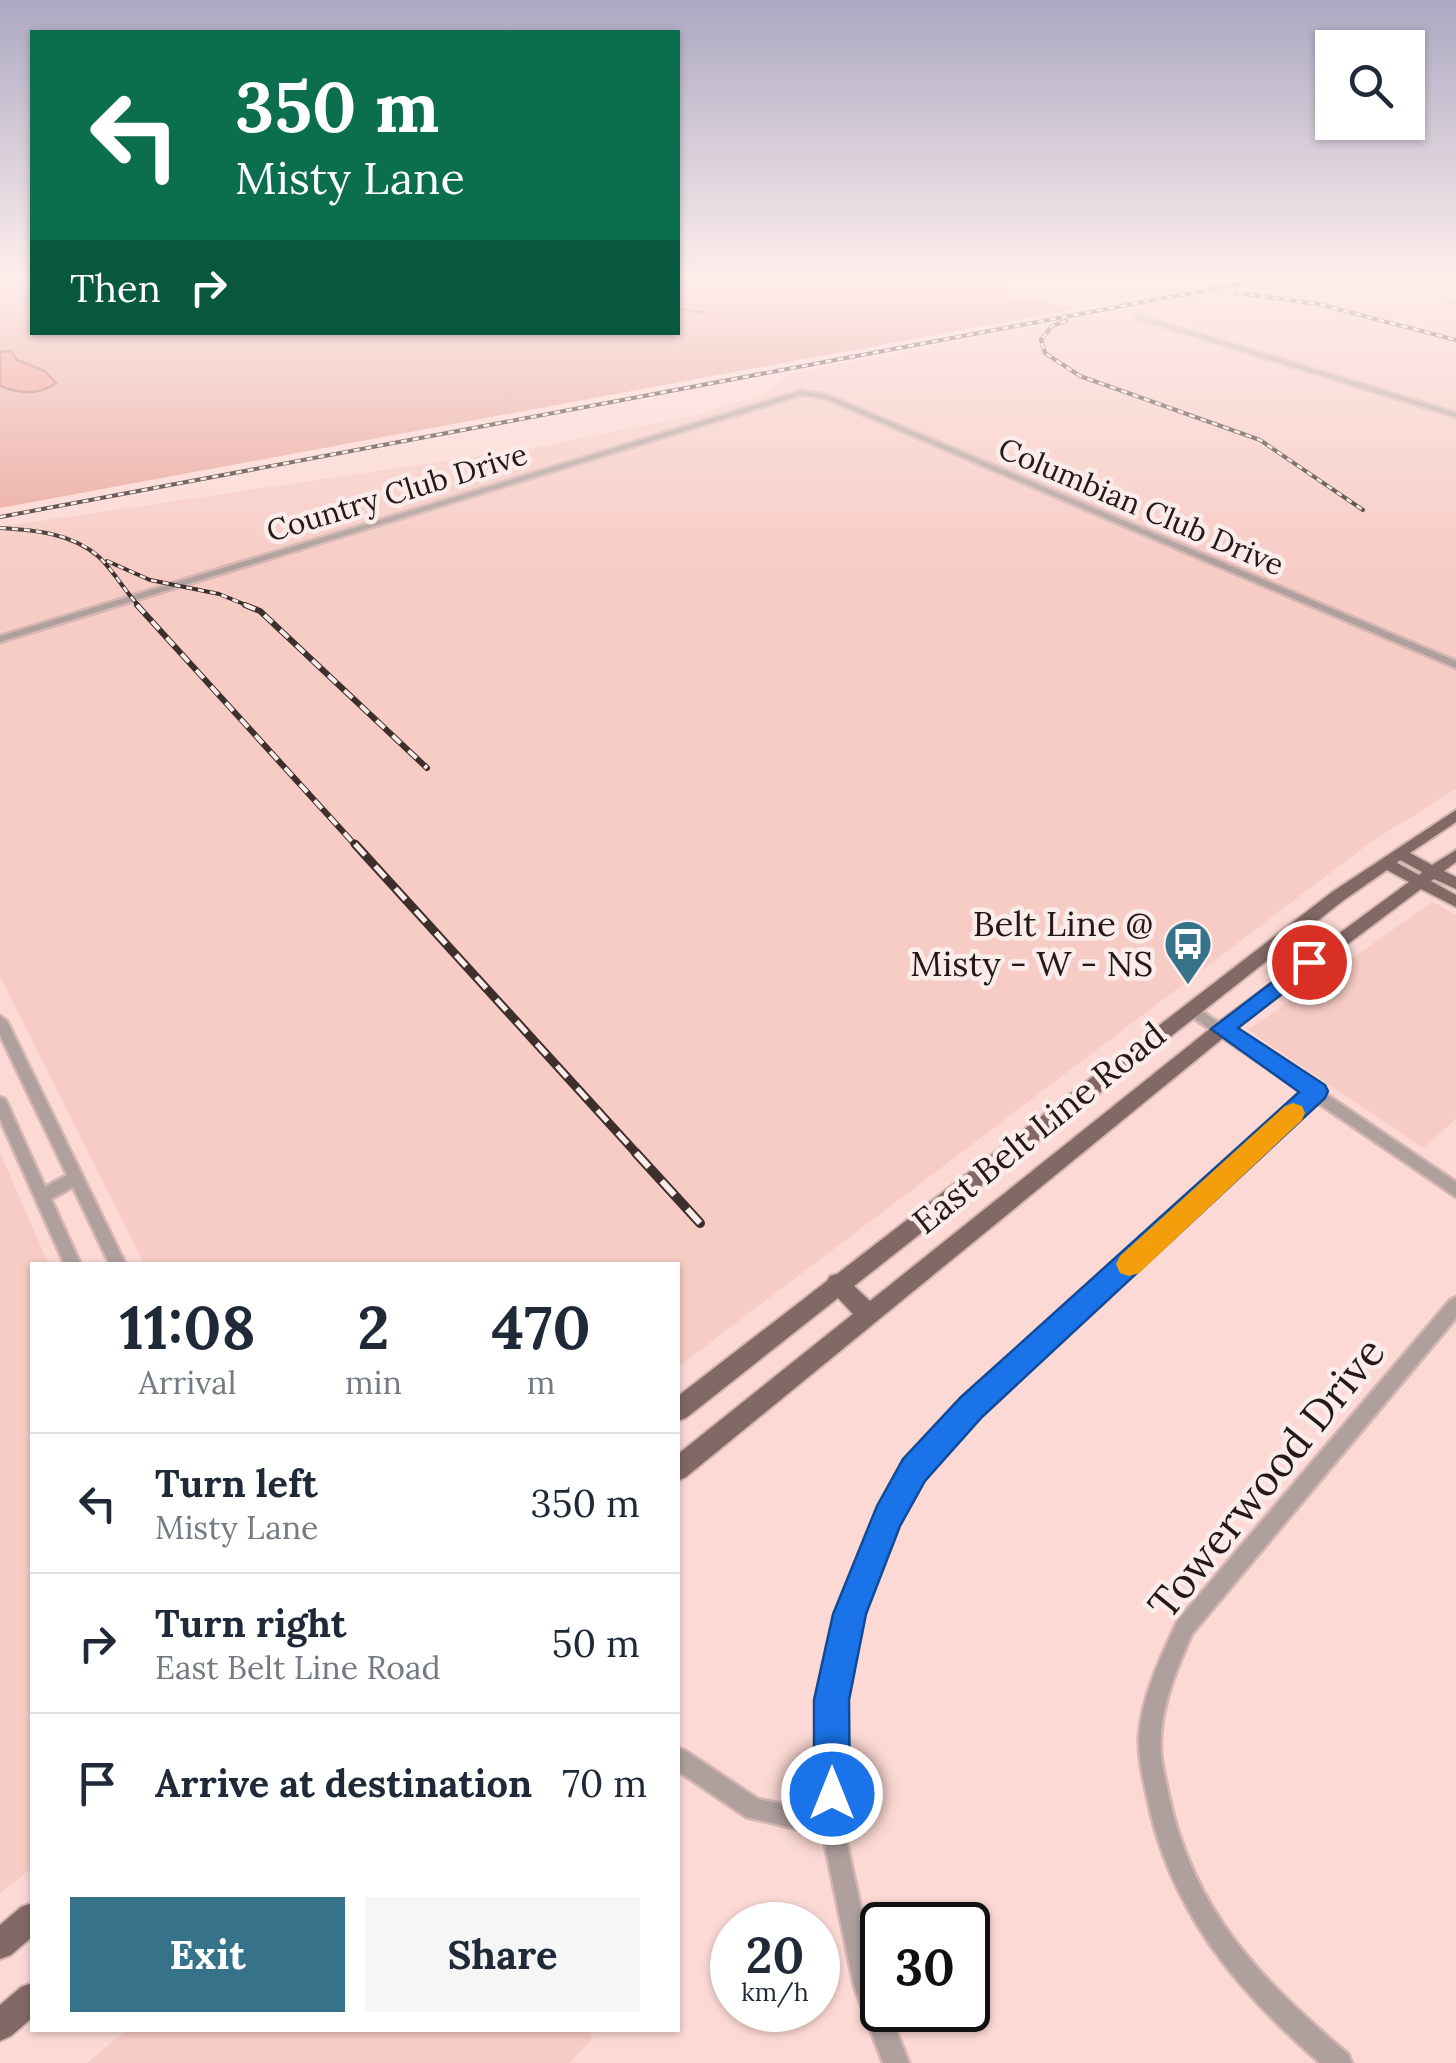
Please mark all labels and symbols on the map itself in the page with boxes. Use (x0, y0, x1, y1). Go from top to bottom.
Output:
street label: Columbian Club Drive (993, 429, 1290, 583)
street label: Country Club Drive (262, 434, 532, 551)
place label: Belt Line @ Misty - W - NS (910, 901, 1153, 986)
bus stop icon: Belt Line @ Misty - W - NS (1162, 918, 1214, 986)
pin (1267, 920, 1352, 1005)
street label: East Belt Line Road (903, 1012, 1174, 1243)
street label: Towerwood Drive (1136, 1326, 1396, 1630)
position arrow (780, 1742, 884, 1846)
speed limit sign: 30 (860, 1902, 990, 2032)

